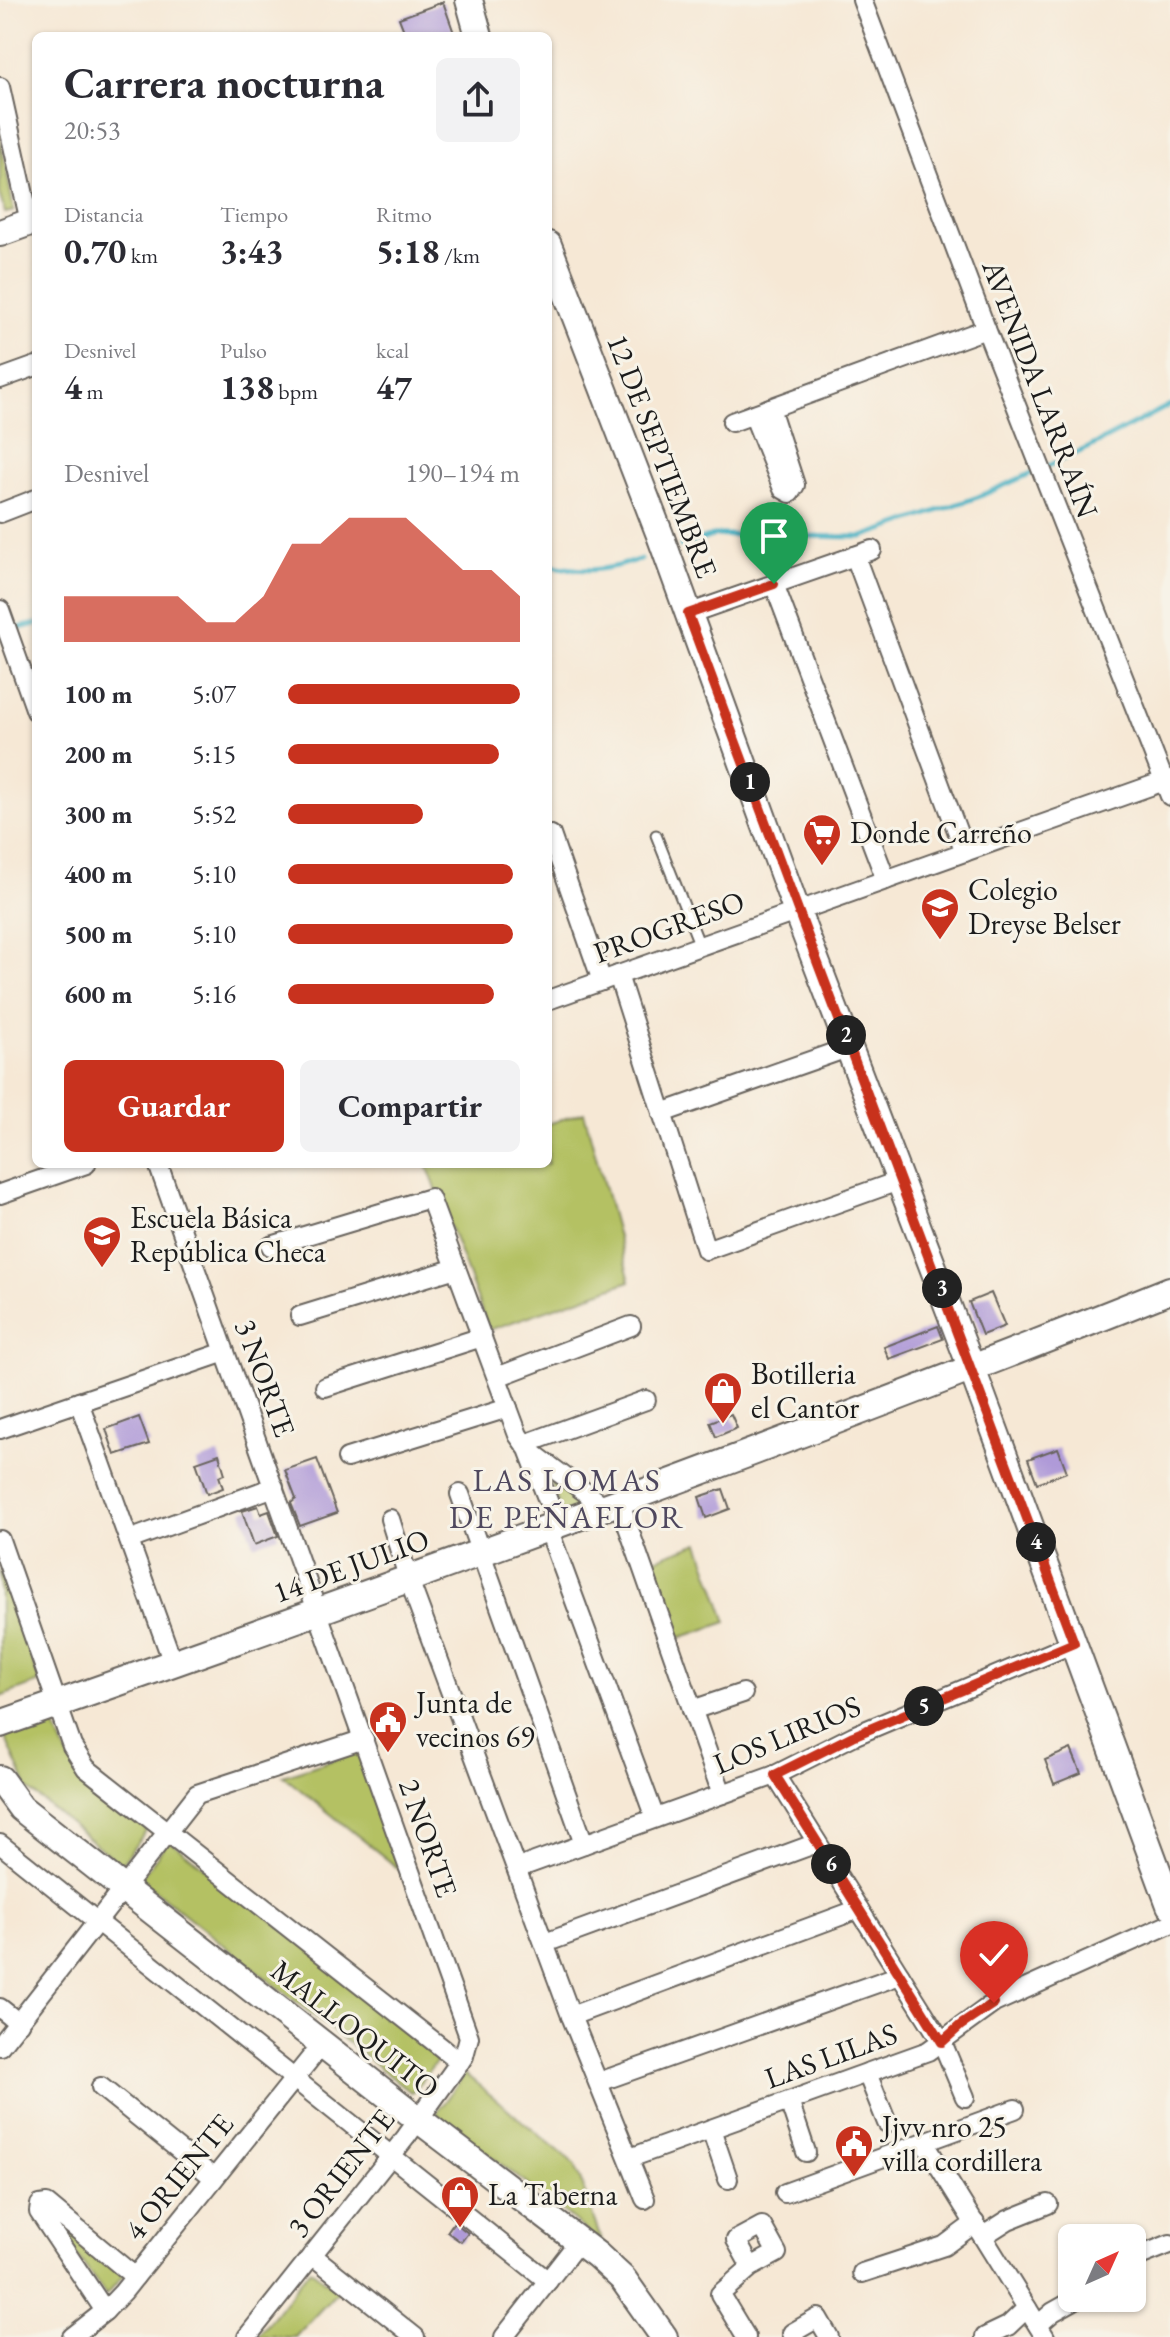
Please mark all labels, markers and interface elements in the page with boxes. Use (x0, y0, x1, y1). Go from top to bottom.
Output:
text: Carrera nocturna (64, 54, 384, 111)
button: share (436, 58, 520, 142)
text: 20:53 (64, 113, 120, 147)
text: Distancia (64, 200, 144, 229)
text: Tiempo (220, 200, 288, 229)
text: Ritmo (376, 200, 432, 229)
text: 0.70 (64, 229, 126, 273)
text: 3:43 (220, 229, 284, 273)
text: 5:18 (376, 229, 440, 273)
text: km (126, 241, 158, 270)
text: /km (440, 241, 480, 270)
street label: AVENIDA LARRAÍN (973, 253, 1108, 523)
street label: 12 DE SEPTIEMBRE (598, 328, 727, 583)
text: Desnivel (64, 336, 136, 365)
text: Pulso (220, 336, 267, 365)
text: kcal (376, 336, 409, 365)
text: 4 (64, 365, 82, 409)
text: 138 (220, 365, 274, 409)
text: 47 (376, 365, 412, 409)
text: m (82, 377, 104, 406)
text: bpm (274, 377, 318, 406)
text: Desnivel (64, 456, 149, 490)
text: 190–194 m (405, 456, 520, 490)
pin (740, 502, 808, 584)
icon: arrive (752, 514, 796, 558)
text: 100 m (64, 677, 132, 711)
text: 5:07 (192, 677, 236, 711)
text: 200 m (64, 737, 132, 771)
text: 5:15 (192, 737, 236, 771)
pin: 1 (730, 762, 770, 802)
text: 1 (744, 767, 756, 796)
text: 300 m (64, 797, 132, 831)
text: 5:52 (192, 797, 236, 831)
supermarket icon: Donde Carreño (801, 812, 843, 867)
place label: Donde Carreño (850, 813, 1032, 852)
text: 400 m (64, 857, 132, 891)
text: 5:10 (192, 857, 236, 891)
place label: Colegio Dreyse Belser (968, 870, 1121, 943)
street label: PROGRESO (588, 881, 750, 972)
school or university icon: Colegio Dreyse Belser (919, 886, 961, 941)
text: 500 m (64, 917, 132, 951)
text: 5:10 (192, 917, 236, 951)
text: 600 m (64, 977, 132, 1011)
text: 5:16 (192, 977, 236, 1011)
pin: 2 (826, 1015, 866, 1055)
text: 2 (840, 1020, 852, 1049)
button: Guardar (64, 1060, 284, 1152)
button: Compartir (300, 1060, 520, 1152)
place label: Escuela Básica República Checa (130, 1198, 326, 1271)
school or university icon: Escuela Básica República Checa (81, 1214, 123, 1269)
pin: 3 (922, 1268, 962, 1308)
text: 3 (936, 1273, 948, 1302)
street label: 3 NORTE (226, 1314, 305, 1442)
place label: Botilleria el Cantor (751, 1354, 859, 1427)
shop icon: Botilleria el Cantor (702, 1370, 744, 1425)
district label: LAS LOMAS DE PEÑAFLOR (449, 1459, 685, 1538)
street label: 14 DE JULIO (267, 1519, 434, 1612)
pin: 4 (1016, 1522, 1056, 1562)
text: 4 (1030, 1527, 1042, 1556)
place label: Junta de vecinos 69 (413, 1683, 535, 1756)
street label: LOS LIRIOS (707, 1686, 866, 1783)
pin: 5 (904, 1686, 944, 1726)
text: 5 (918, 1691, 930, 1720)
public building icon: Junta de vecinos 69 (367, 1699, 409, 1754)
street label: 2 NORTE (390, 1774, 467, 1902)
pin: 6 (811, 1844, 851, 1884)
text: 6 (825, 1849, 837, 1878)
pin (960, 1921, 1028, 2003)
icon: check (972, 1933, 1016, 1977)
street label: MALLOQUITO (263, 1951, 447, 2107)
street label: LAS LILAS (759, 2014, 902, 2097)
street label: 3 ORIENTE (278, 2101, 403, 2245)
street label: 4 ORIENTE (115, 2105, 242, 2248)
place label: Jjvv nro 25 villa cordillera (879, 2107, 1042, 2180)
public building icon: Jjvv nro 25 villa cordillera (833, 2123, 875, 2178)
shop icon: La Taberna (439, 2174, 481, 2229)
place label: La Taberna (488, 2175, 617, 2214)
north arrow (1058, 2224, 1146, 2312)
map controls (1058, 2224, 1146, 2312)

